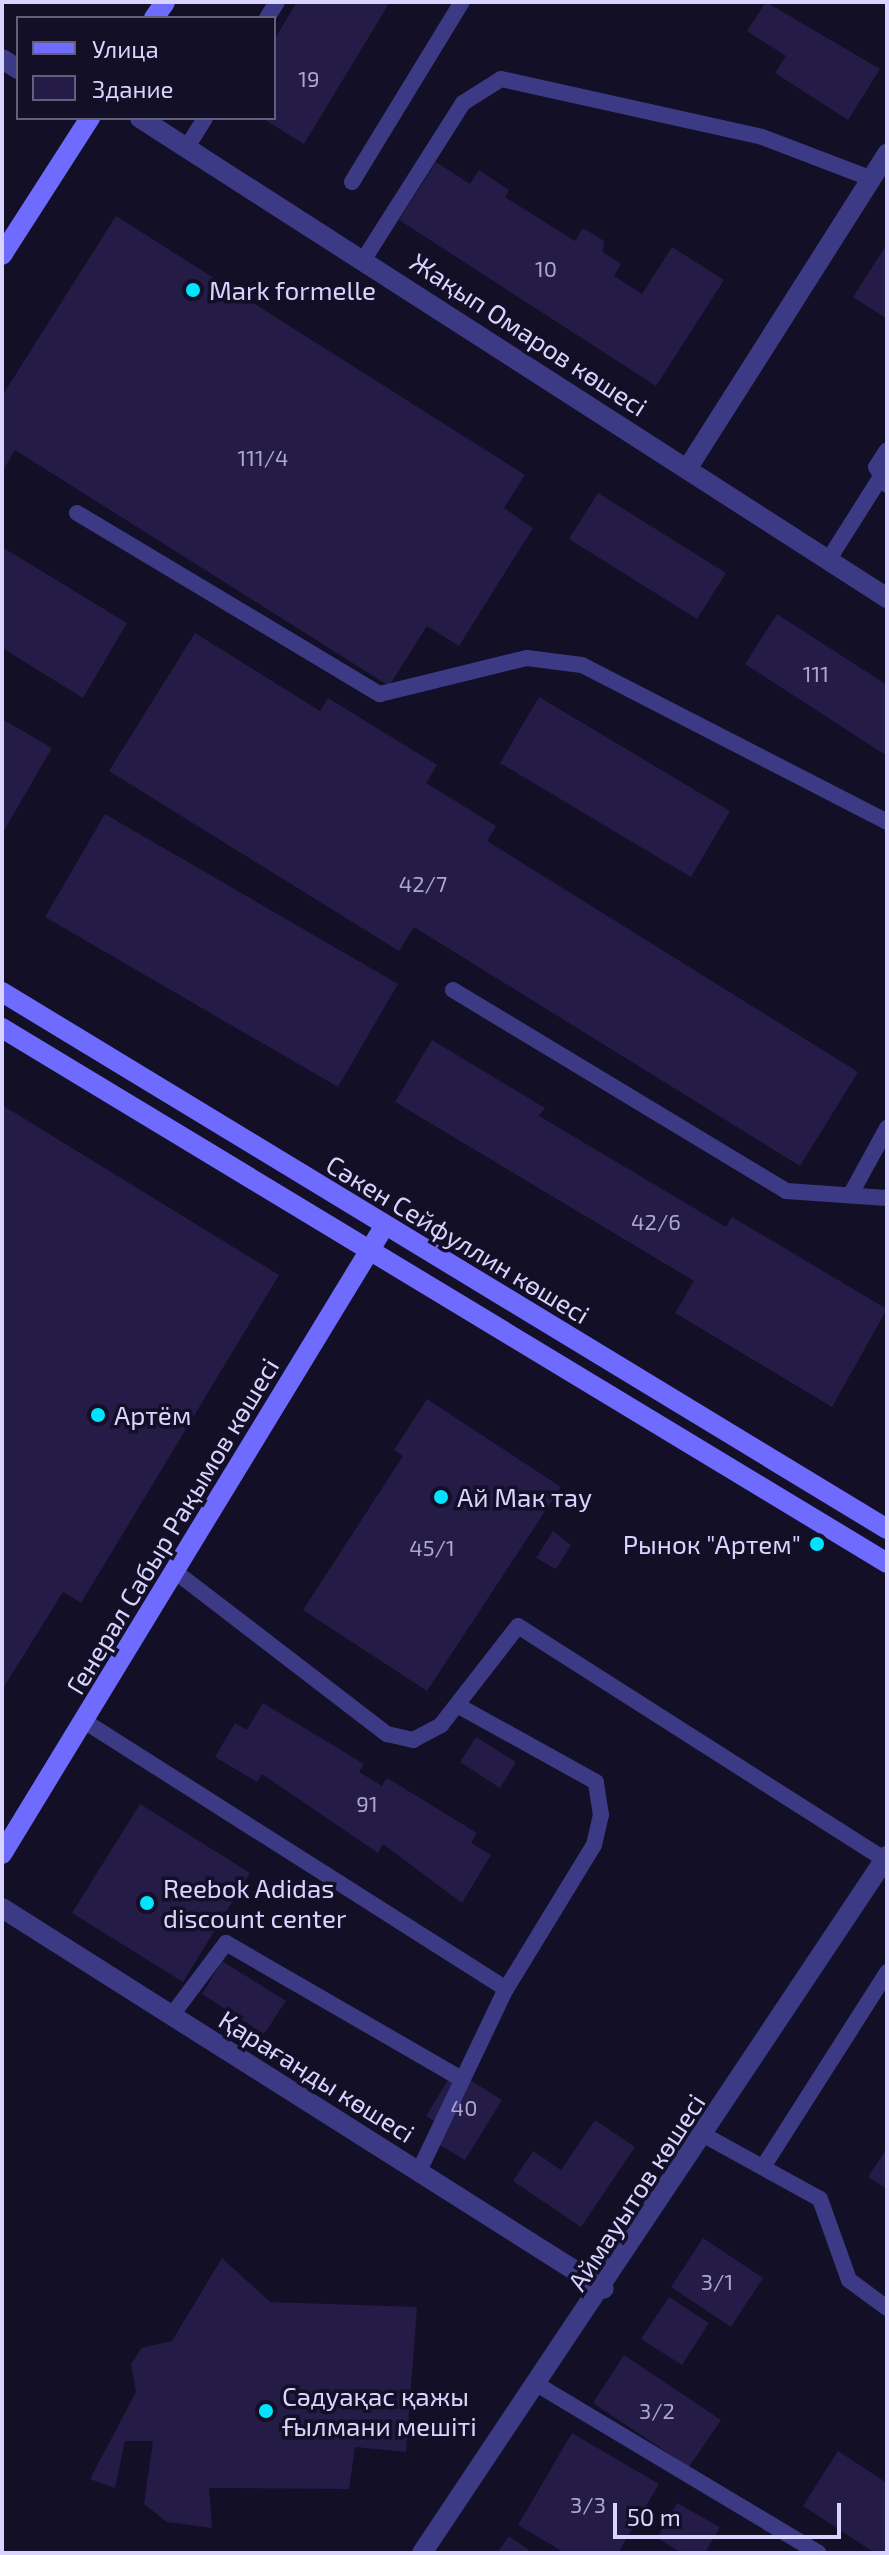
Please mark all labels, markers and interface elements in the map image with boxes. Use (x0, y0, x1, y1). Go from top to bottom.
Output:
legend (16, 16, 276, 120)
text: Улица (92, 34, 159, 63)
house number: 19 (298, 66, 320, 92)
text: Здание (92, 74, 174, 103)
street label: Жақып Омаров көшесі (405, 246, 653, 422)
house number: 10 (535, 256, 557, 282)
place label: Mark formelle (209, 274, 377, 306)
marker: Mark formelle (184, 281, 202, 299)
house number: 111/4 (237, 445, 289, 471)
house number: 111 (803, 661, 829, 687)
house number: 42/7 (399, 871, 447, 897)
street label: Сәкен Сейфуллин көшесі (321, 1148, 595, 1330)
house number: 42/6 (631, 1209, 681, 1235)
street label: Генерал Сабыр Рақымов көшесі (59, 1352, 285, 1700)
place label: Артём (114, 1399, 191, 1431)
marker: Артём (89, 1406, 107, 1424)
place label: Ай Мак тау (457, 1481, 592, 1513)
marker: Ай Мак тау (432, 1488, 450, 1506)
place label: Рынок "Артем" (622, 1528, 801, 1560)
house number: 45/1 (409, 1535, 455, 1561)
marker: Рынок "Артем" (808, 1535, 826, 1553)
house number: 91 (356, 1791, 378, 1817)
place label: Reebok Adidas discount center (163, 1872, 346, 1934)
marker: Reebok Adidas discount center (138, 1894, 156, 1912)
street label: Қарағанды көшесі (214, 2003, 420, 2149)
street label: Аймауытов көшесі (561, 2088, 711, 2296)
house number: 40 (451, 2095, 477, 2121)
house number: 3/1 (701, 2269, 733, 2295)
place label: Сәдуақас қажы Ғылмани мешіті (282, 2380, 477, 2442)
house number: 3/2 (639, 2398, 675, 2424)
marker: Сәдуақас қажы Ғылмани мешіті (257, 2402, 275, 2420)
scale bar (617, 2487, 845, 2537)
house number: 3/3 (570, 2492, 606, 2518)
text: 50 m (627, 2502, 681, 2531)

